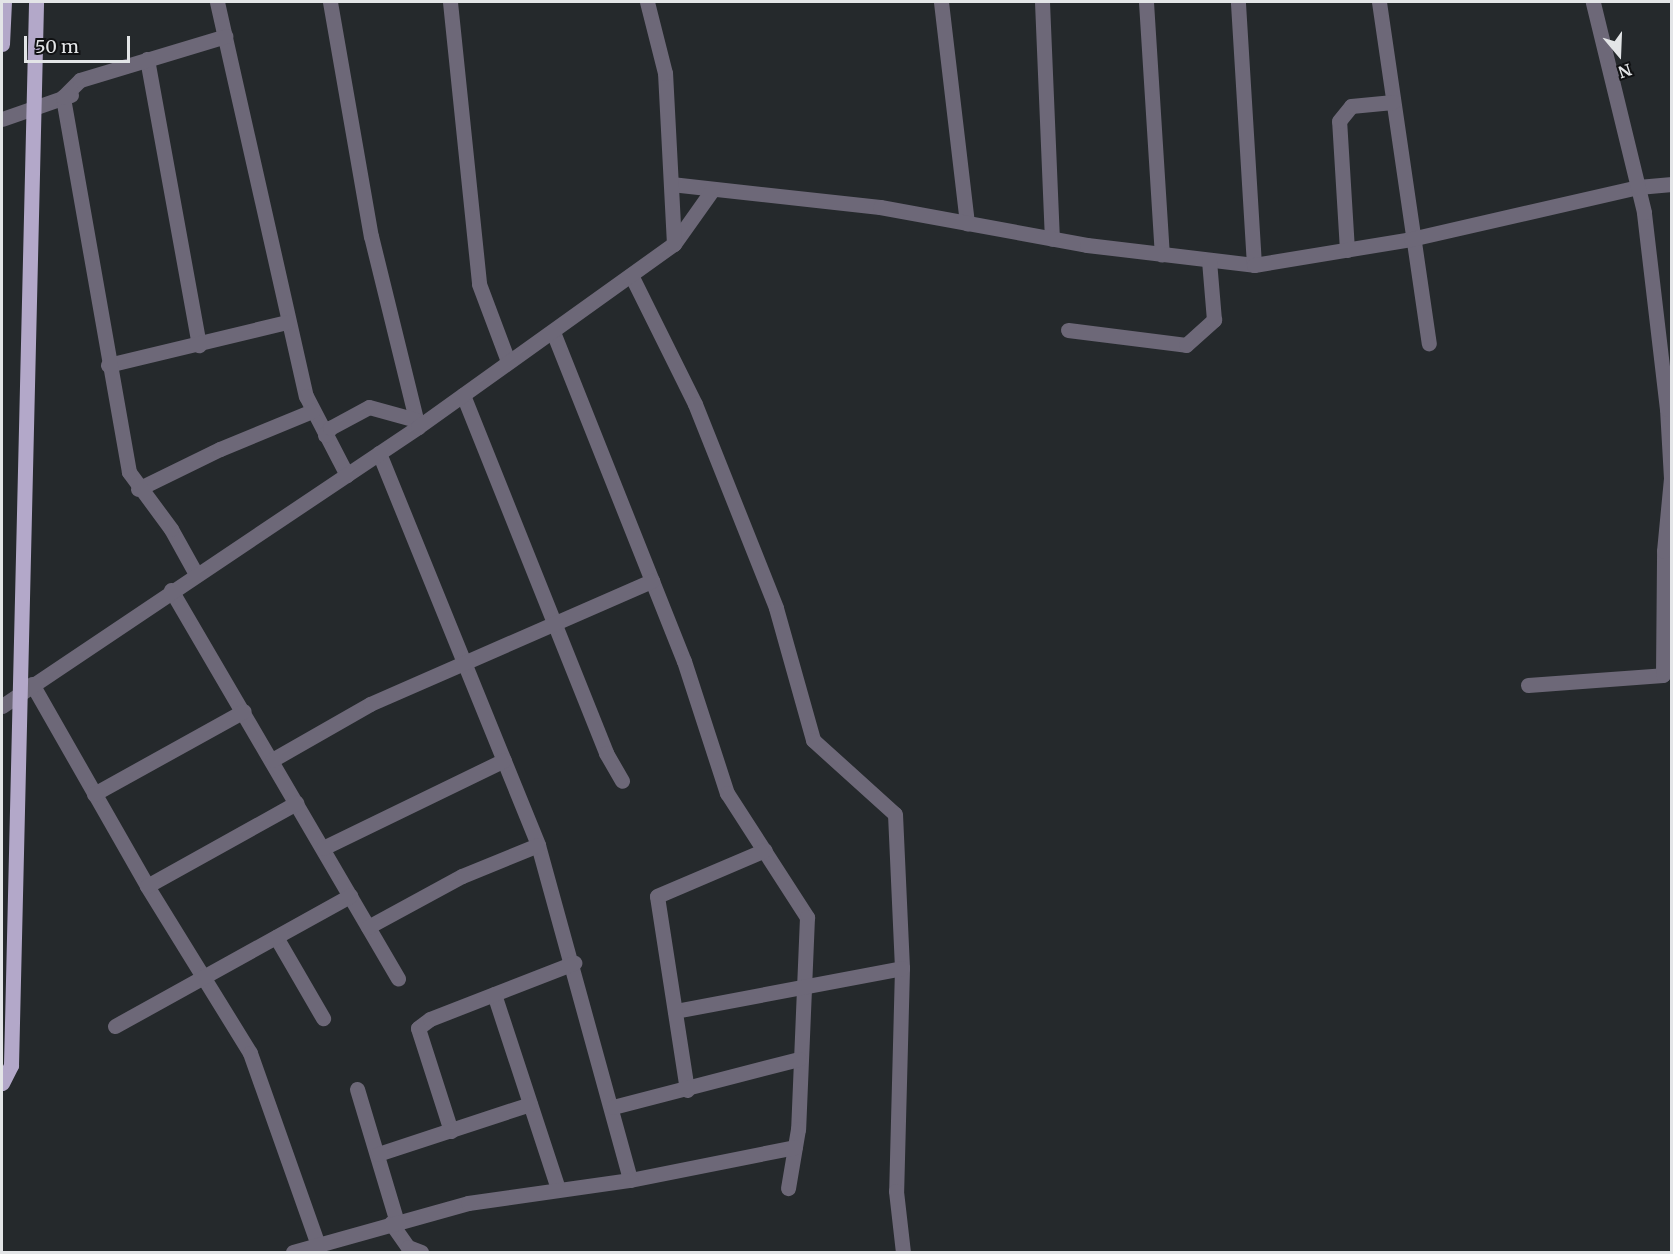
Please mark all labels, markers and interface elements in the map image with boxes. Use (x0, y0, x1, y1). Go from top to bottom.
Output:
scale bar (27, 24, 134, 62)
north arrow (1589, 24, 1649, 84)
text: 50 m (35, 35, 79, 58)
text: N (1616, 60, 1634, 83)

